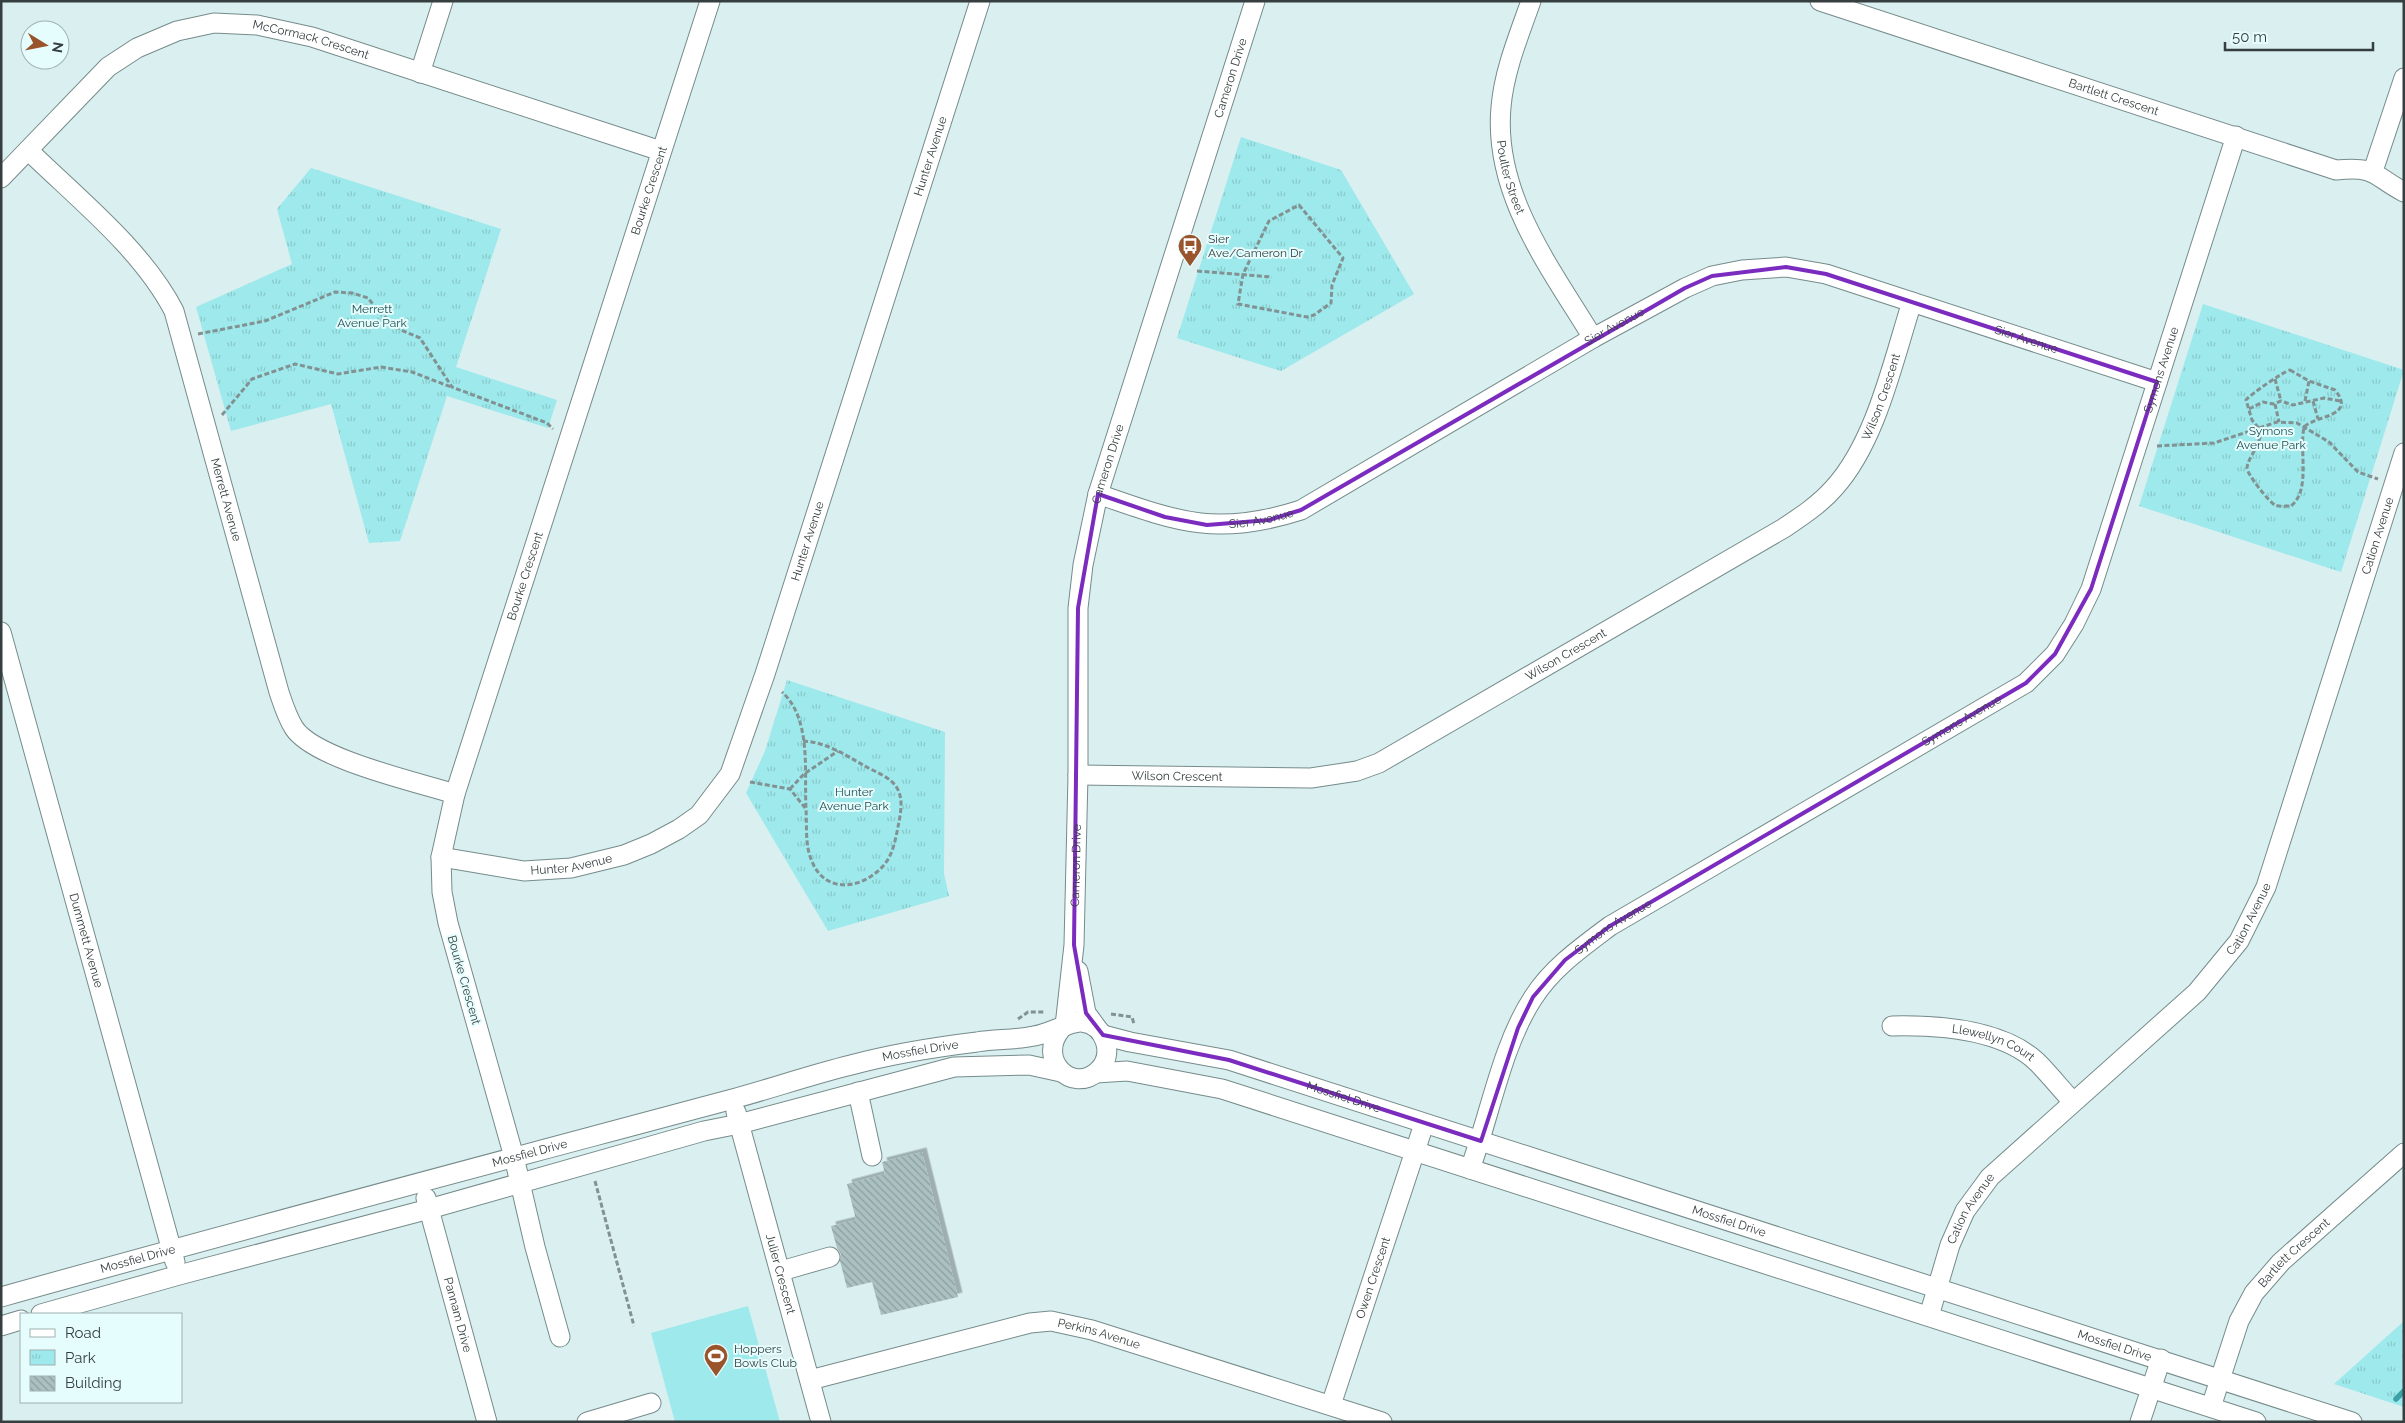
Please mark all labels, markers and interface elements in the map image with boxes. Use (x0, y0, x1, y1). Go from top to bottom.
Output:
street label: McCormack Crescent (251, 17, 371, 62)
north arrow (20, 20, 70, 70)
scale bar (2225, 20, 2372, 52)
text: 50 m (2232, 28, 2267, 46)
street label: Cameron Drive (1211, 36, 1250, 120)
text: N (49, 41, 67, 54)
street label: Bartlett Crescent (2067, 76, 2160, 118)
street label: Hunter Avenue (911, 115, 950, 198)
street label: Poulter Street (1494, 140, 1527, 216)
street label: Bourke Crescent (628, 144, 670, 237)
place label: Sier Ave/Cameron Dr (1208, 232, 1304, 260)
bus stop icon: Sier Ave/Cameron Dr (1177, 233, 1203, 267)
park label: Merrett Avenue Park (337, 302, 407, 330)
street label: Sier Avenue (1582, 305, 1647, 348)
street label: Sier Avenue (1993, 323, 2060, 356)
street label: Symons Avenue (2141, 325, 2181, 415)
street label: Wilson Crescent (1859, 352, 1903, 442)
street label: Cameron Drive (1089, 422, 1127, 505)
park label: Symons Avenue Park (2236, 424, 2306, 452)
street label: Merrett Avenue (208, 456, 244, 543)
street label: Cation Avenue (2359, 495, 2397, 576)
street label: Hunter Avenue (788, 500, 827, 583)
street label: Sier Avenue (1228, 506, 1295, 531)
street label: Bourke Crescent (504, 530, 546, 622)
street label: Wilson Crescent (1523, 626, 1609, 683)
street label: Symons Avenue (1919, 692, 2004, 749)
street label: Wilson Crescent (1131, 769, 1223, 784)
park label: Hunter Avenue Park (819, 785, 889, 813)
street label: Cameron Drive (1068, 824, 1084, 907)
street label: Hunter Avenue (530, 851, 614, 878)
street label: Cation Avenue (2223, 881, 2274, 958)
street label: Dummett Avenue (66, 891, 106, 989)
street label: Symons Avenue (1572, 896, 1654, 957)
street label: Bourke Crescent (445, 934, 483, 1026)
street label: Llewellyn Court (1951, 1022, 2038, 1064)
street label: Mossfiel Drive (881, 1037, 959, 1064)
street label: Mossfiel Drive (1305, 1079, 1382, 1115)
street label: Mossfiel Drive (491, 1137, 569, 1170)
street label: Cation Avenue (1944, 1171, 1997, 1246)
street label: Mossfiel Drive (1690, 1203, 1768, 1240)
street label: Bartlett Crescent (2255, 1215, 2332, 1290)
street label: Julier Crescent (763, 1232, 798, 1316)
street label: Owen Crescent (1353, 1235, 1393, 1320)
street label: Mossfiel Drive (99, 1242, 177, 1276)
street label: Pannam Drive (441, 1276, 475, 1354)
legend (20, 1313, 182, 1403)
street label: Perkins Avenue (1056, 1316, 1142, 1352)
text: Road (65, 1324, 101, 1342)
street label: Mossfiel Drive (2076, 1327, 2153, 1364)
place label: Hoppers Bowls Club (734, 1342, 797, 1370)
sports icon: Hoppers Bowls Club (703, 1343, 729, 1377)
text: Park (65, 1349, 96, 1367)
text: Building (65, 1374, 122, 1392)

